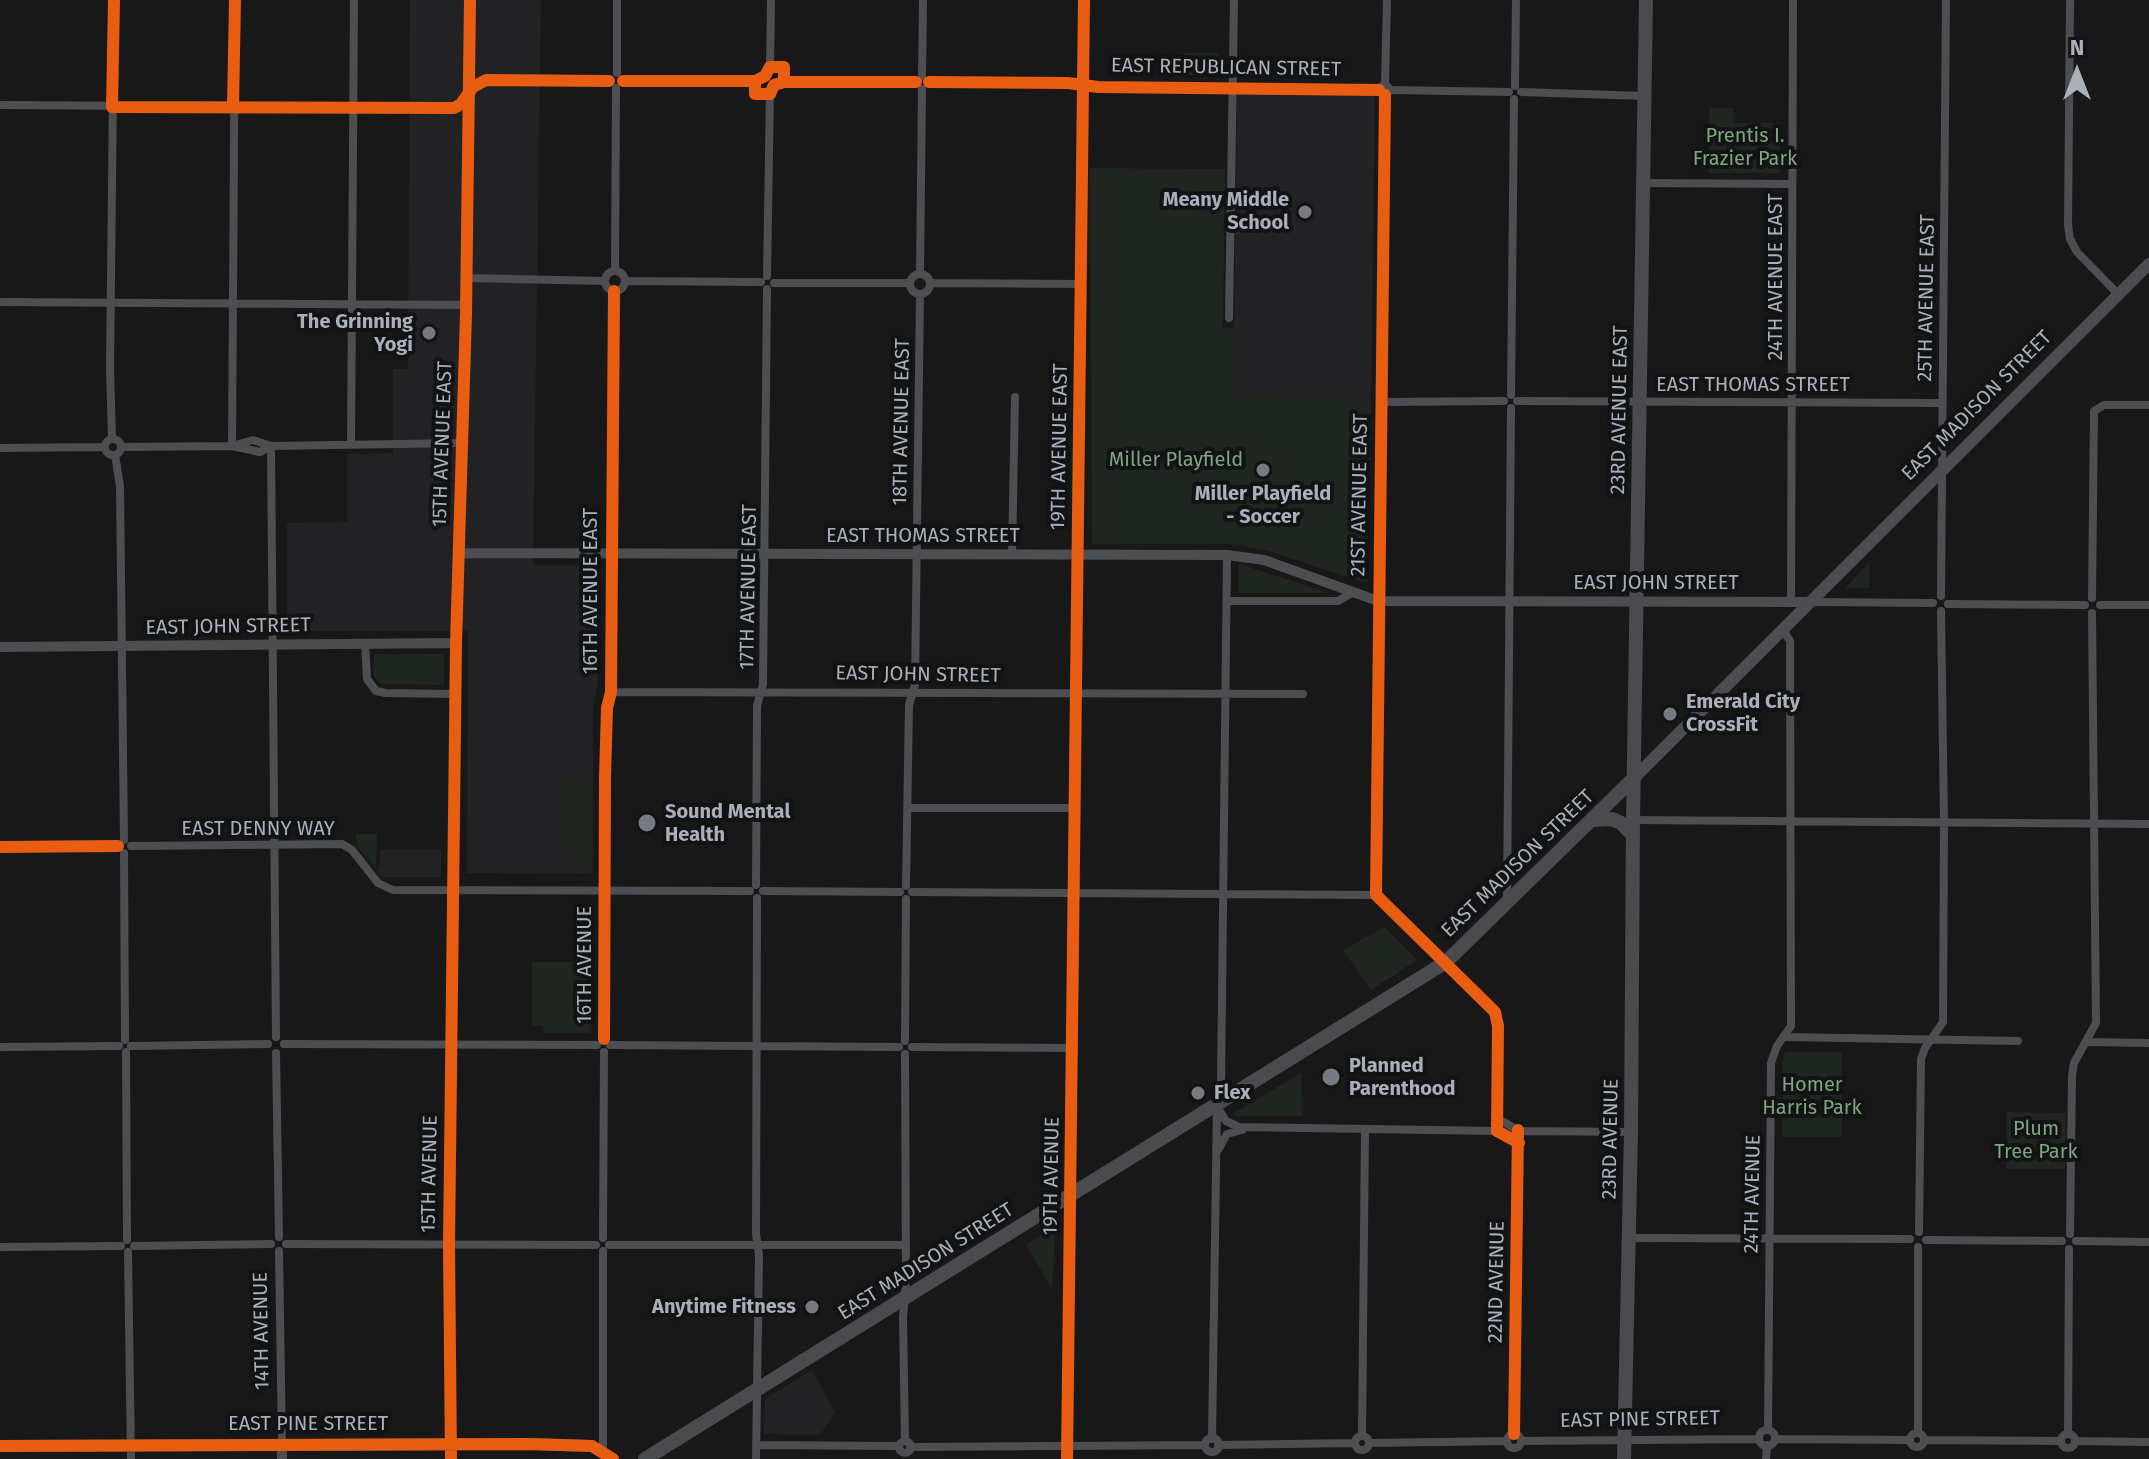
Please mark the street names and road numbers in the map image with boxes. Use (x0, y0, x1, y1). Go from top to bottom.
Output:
street label: EAST REPUBLICAN STREET (1111, 54, 1341, 82)
street label: 24TH AVENUE EAST (1764, 193, 1788, 361)
street label: 25TH AVENUE EAST (1914, 214, 1940, 382)
street label: 23RD AVENUE EAST (1607, 325, 1633, 495)
street label: EAST MADISON STREET (1897, 326, 2057, 486)
street label: 18TH AVENUE EAST (889, 338, 915, 506)
street label: 15TH AVENUE EAST (428, 361, 458, 527)
street label: 19TH AVENUE EAST (1047, 363, 1073, 531)
street label: EAST THOMAS STREET (1656, 373, 1850, 397)
street label: 21ST AVENUE EAST (1347, 413, 1373, 577)
street label: 17TH AVENUE EAST (736, 504, 762, 670)
street label: 16TH AVENUE EAST (579, 508, 603, 674)
street label: EAST THOMAS STREET (826, 524, 1020, 548)
street label: EAST JOHN STREET (1573, 571, 1739, 595)
street label: EAST JOHN STREET (145, 614, 311, 640)
street label: EAST JOHN STREET (835, 662, 1001, 688)
street label: EAST MADISON STREET (1437, 785, 1599, 943)
street label: EAST DENNY WAY (181, 817, 335, 841)
street label: 16TH AVENUE (573, 906, 597, 1024)
street label: 23RD AVENUE (1598, 1078, 1624, 1200)
street label: 15TH AVENUE (417, 1115, 443, 1233)
street label: 19TH AVENUE (1039, 1116, 1065, 1236)
street label: 24TH AVENUE (1740, 1134, 1766, 1254)
street label: EAST MADISON STREET (834, 1198, 1018, 1326)
street label: 22ND AVENUE (1484, 1221, 1510, 1343)
street label: 14TH AVENUE (249, 1272, 275, 1390)
street label: EAST PINE STREET (1560, 1407, 1720, 1433)
street label: EAST PINE STREET (228, 1412, 388, 1436)

